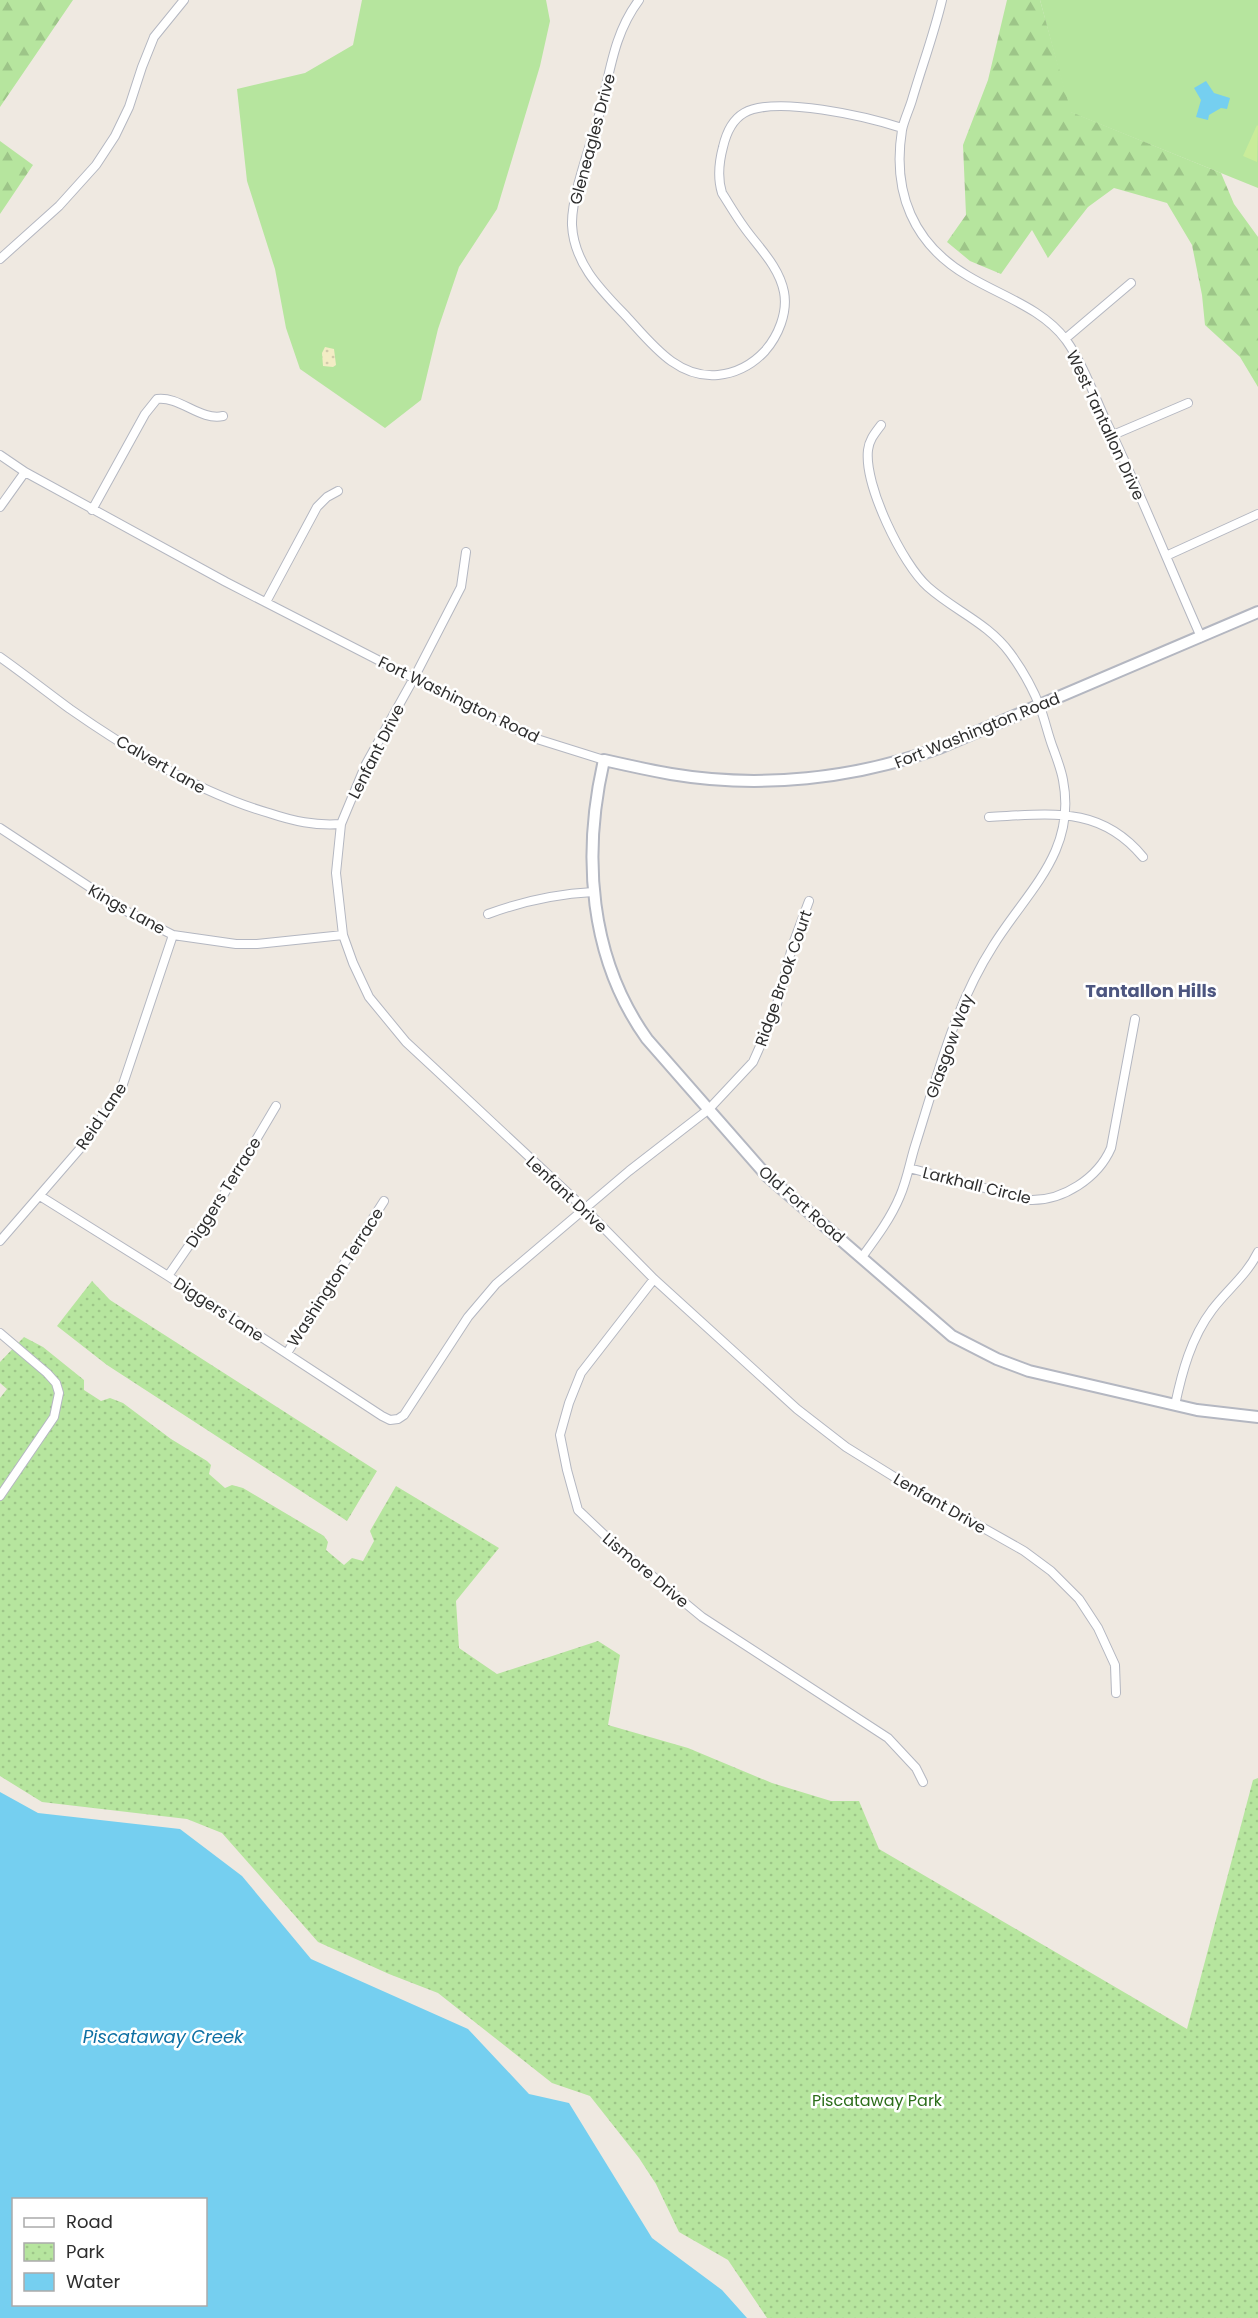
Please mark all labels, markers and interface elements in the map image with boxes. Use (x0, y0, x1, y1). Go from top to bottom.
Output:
street label: Gleneagles Drive (564, 71, 621, 207)
street label: West Tantallon Drive (1061, 346, 1150, 504)
street label: Fort Washington Road (374, 650, 543, 748)
street label: Fort Washington Road (891, 687, 1063, 774)
street label: Lenfant Drive (343, 700, 410, 803)
street label: Calvert Lane (112, 729, 210, 799)
street label: Kings Lane (84, 879, 170, 940)
street label: Ridge Brook Court (749, 907, 818, 1049)
district label: Tantallon Hills (1085, 978, 1217, 1003)
street label: Glasgow Way (920, 991, 979, 1102)
street label: Reid Lane (70, 1078, 132, 1154)
street label: Diggers Terrace (180, 1133, 267, 1252)
street label: Lenfant Drive (521, 1151, 612, 1238)
street label: Old Fort Road (754, 1160, 850, 1248)
street label: Larkhall Circle (920, 1161, 1034, 1210)
street label: Washington Terrace (282, 1203, 389, 1351)
street label: Diggers Lane (169, 1272, 268, 1347)
street label: Lenfant Drive (889, 1468, 990, 1539)
street label: Lismore Drive (598, 1527, 694, 1613)
water label: Piscataway Creek (83, 2024, 244, 2049)
park label: Piscataway Park (812, 2089, 943, 2112)
legend (12, 2198, 207, 2306)
text: Road (66, 2209, 113, 2234)
text: Park (66, 2239, 105, 2264)
text: Water (66, 2269, 120, 2294)

